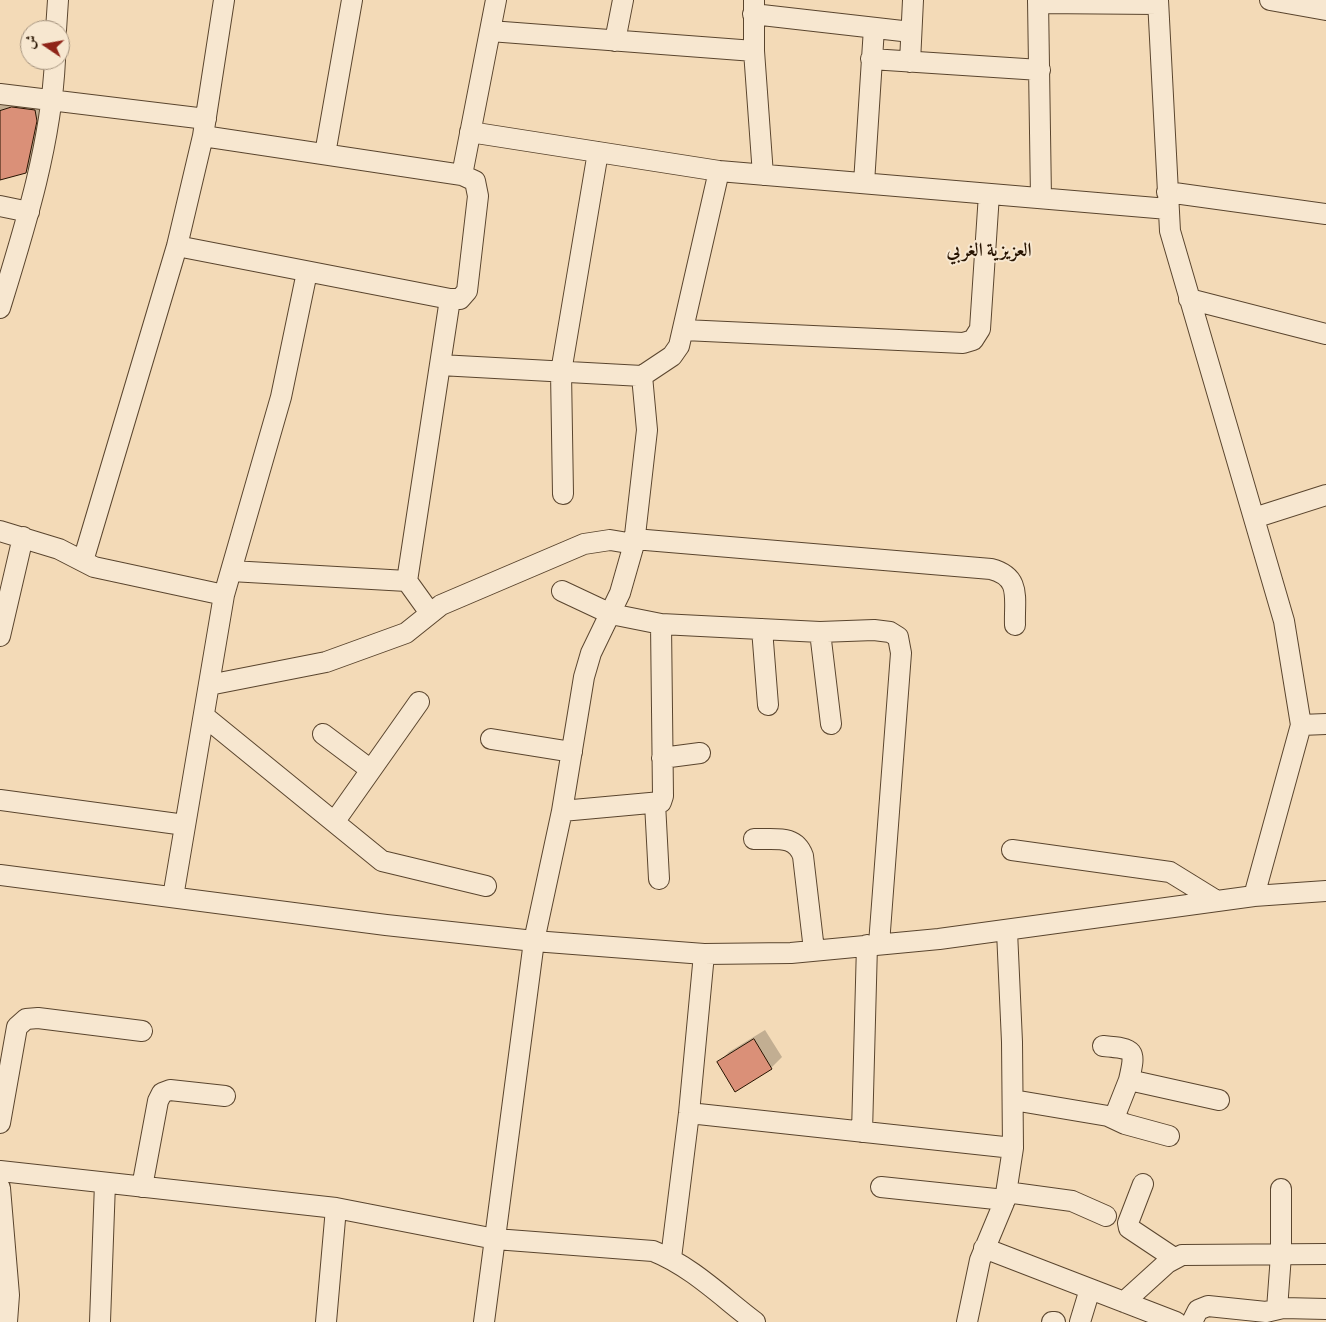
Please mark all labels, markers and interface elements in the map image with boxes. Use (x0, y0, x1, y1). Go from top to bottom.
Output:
north arrow (20, 20, 70, 70)
text: ش (21, 33, 41, 51)
district label: العزيزية الغربي (946, 241, 1032, 263)

